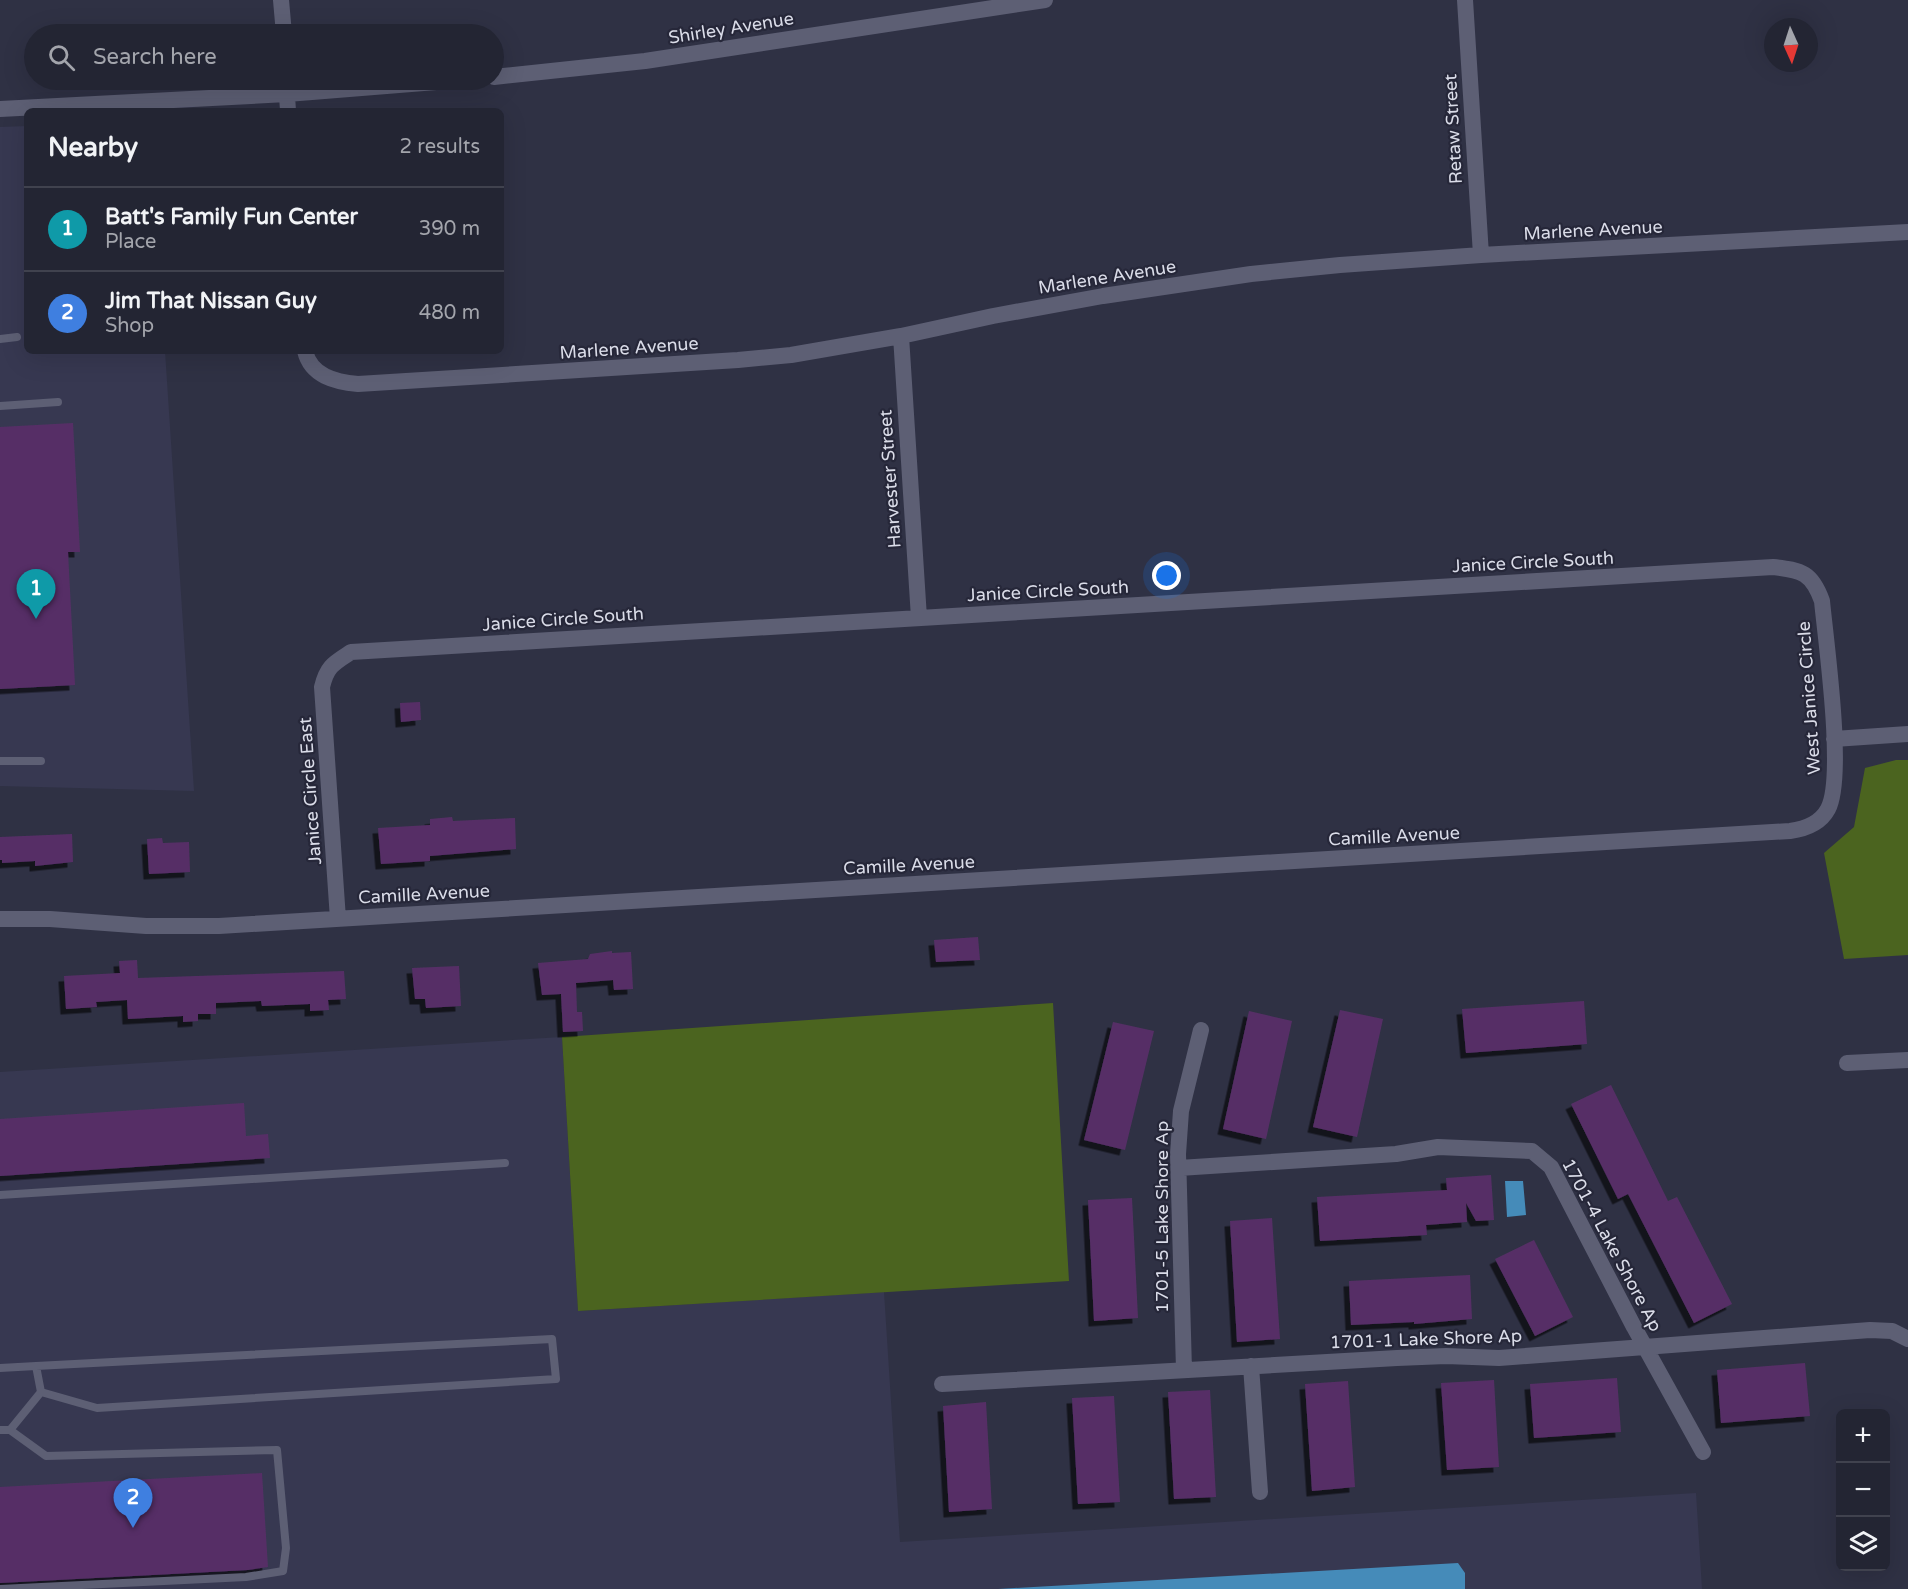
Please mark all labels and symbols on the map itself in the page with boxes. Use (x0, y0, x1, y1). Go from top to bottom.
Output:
street label: Shirley Avenue (667, 7, 795, 49)
north arrow (1764, 18, 1818, 72)
street label: Retaw Street (1439, 73, 1467, 185)
street label: Marlene Avenue (1523, 215, 1663, 245)
street label: Marlene Avenue (1036, 255, 1178, 299)
street label: Marlene Avenue (559, 332, 699, 364)
street label: Harvester Street (874, 409, 906, 549)
street label: Janice Circle South (1452, 547, 1614, 577)
your location (1152, 561, 1181, 590)
pin: 1 (16, 570, 56, 619)
street label: Janice Circle South (967, 576, 1129, 606)
street label: Janice Circle South (482, 602, 644, 636)
street label: West Janice Circle (1793, 620, 1825, 776)
street label: Janice Circle East (294, 716, 326, 866)
street label: Camille Avenue (1328, 822, 1460, 850)
street label: Camille Avenue (843, 851, 975, 879)
street label: Camille Avenue (358, 880, 490, 908)
street label: 1701-5 Lake Shore Ap (1151, 1121, 1173, 1313)
street label: 1701-4 Lake Shore Ap (1557, 1155, 1667, 1335)
street label: 1701-1 Lake Shore Ap (1329, 1325, 1523, 1353)
pin: 2 (114, 1478, 152, 1528)

